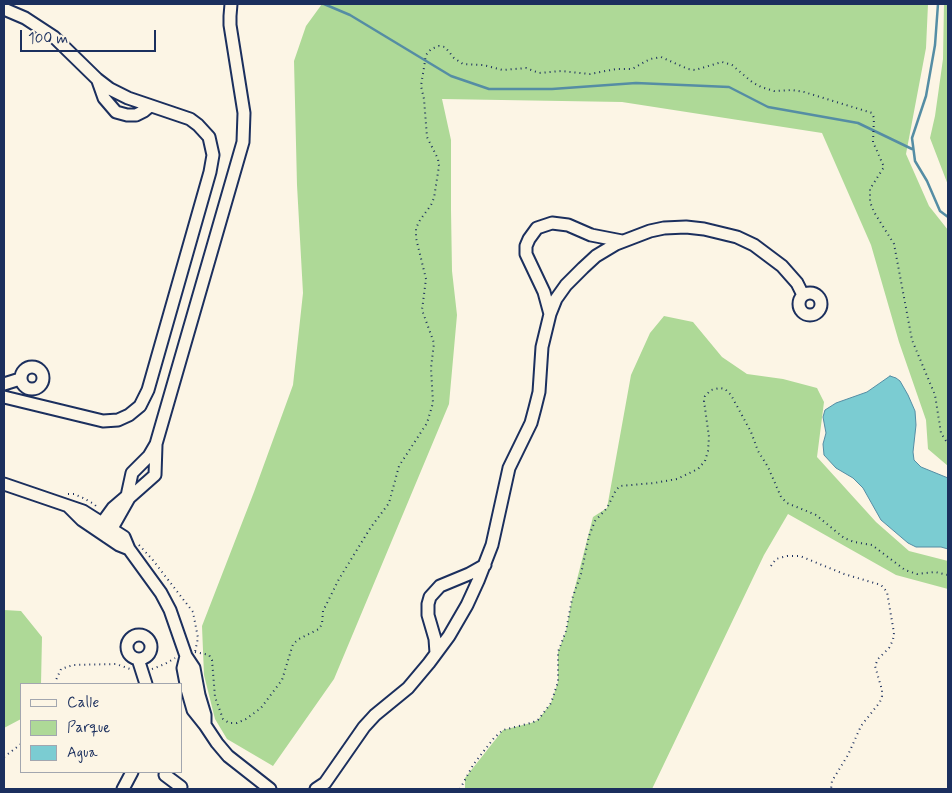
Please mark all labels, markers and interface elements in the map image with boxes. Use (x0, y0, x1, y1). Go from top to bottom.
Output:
scale bar (22, 20, 159, 52)
text: 100 m (28, 29, 68, 49)
legend (20, 683, 182, 773)
text: Calle (67, 693, 99, 713)
text: Parque (67, 718, 110, 738)
text: Agua (67, 743, 98, 763)

